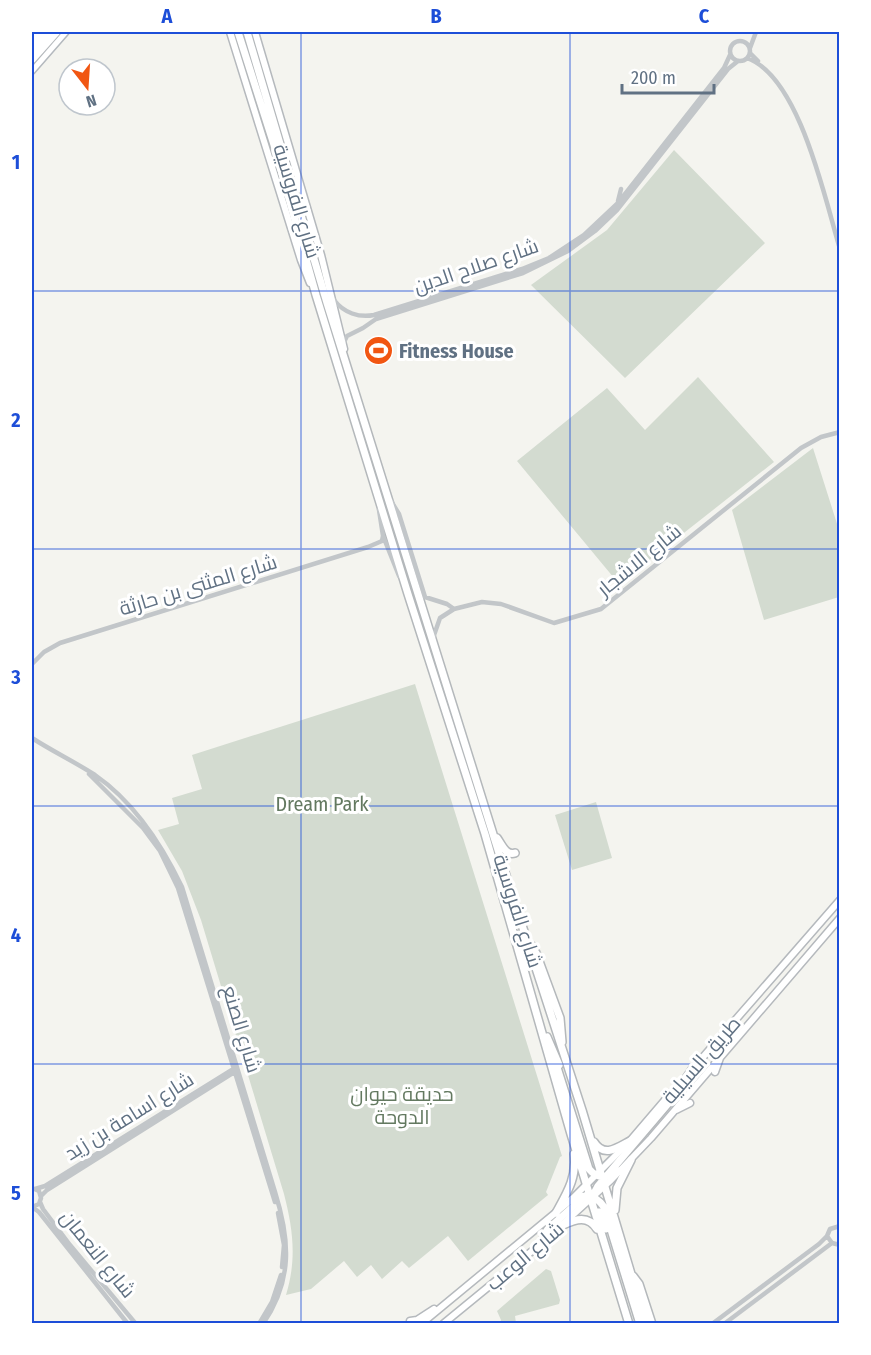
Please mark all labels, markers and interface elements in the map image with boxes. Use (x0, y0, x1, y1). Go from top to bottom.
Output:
text: A (161, 4, 174, 28)
text: B (430, 4, 442, 28)
text: C (699, 4, 710, 28)
north arrow (57, 57, 117, 117)
scale bar (622, 57, 714, 95)
text: 200 m (631, 67, 676, 89)
text: N (84, 90, 99, 111)
street label: شارع الفروسية (266, 141, 326, 262)
text: 1 (12, 150, 20, 174)
street label: شارع صلاح الدين (410, 233, 542, 300)
sports icon: Fitness House (362, 335, 394, 367)
place label: Fitness House (399, 339, 514, 363)
text: 2 (10, 408, 21, 432)
street label: شارع الاشجار (591, 519, 687, 603)
street label: شارع المثنى بن حارثة (116, 550, 280, 622)
text: 3 (10, 665, 21, 689)
park label: Dream Park (275, 792, 369, 816)
street label: شارع الفروسية (486, 851, 548, 971)
text: 4 (11, 923, 21, 947)
street label: شارع الصنع (215, 983, 267, 1076)
street label: طريق السيلية (657, 1011, 746, 1109)
street label: شارع اسامة بن زيد (60, 1067, 199, 1167)
park label: حديقة حيوان الدوحة (350, 1082, 454, 1129)
text: 5 (11, 1181, 21, 1205)
street label: شارع النعمان (54, 1205, 141, 1304)
street label: شارع الوعب (481, 1217, 570, 1297)

